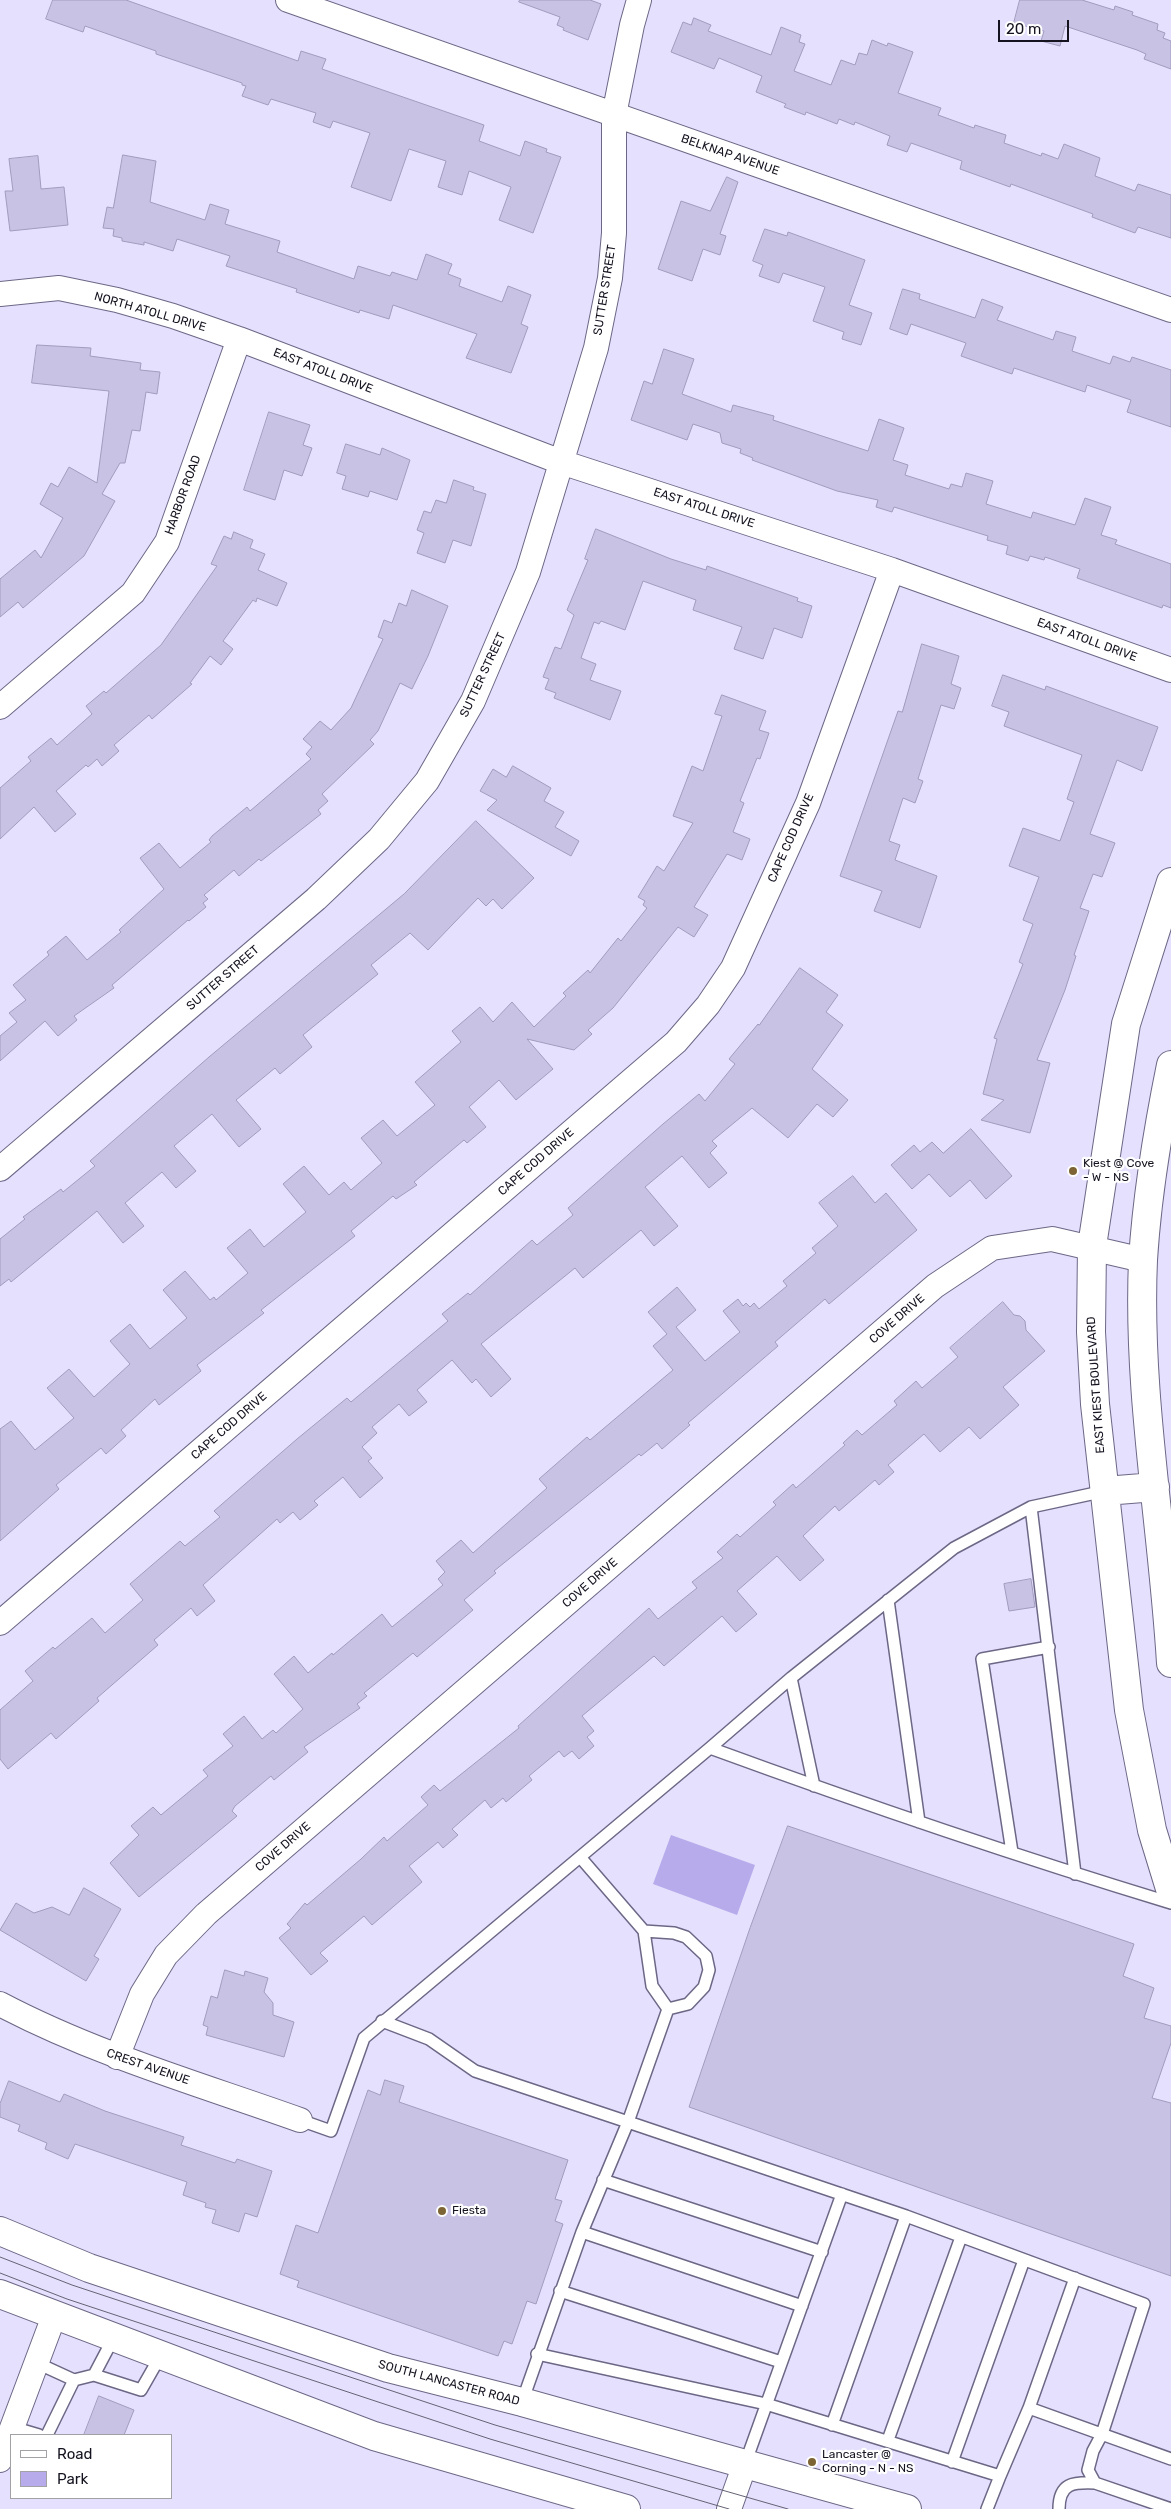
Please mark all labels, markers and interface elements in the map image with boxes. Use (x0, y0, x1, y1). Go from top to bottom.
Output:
scale bar (1001, 10, 1072, 42)
text: 20 m (1006, 20, 1041, 38)
street label: BELKNAP AVENUE (679, 131, 781, 179)
street label: SUTTER STREET (591, 244, 619, 336)
street label: NORTH ATOLL DRIVE (92, 289, 208, 335)
street label: EAST ATOLL DRIVE (271, 345, 375, 397)
street label: HARBOR ROAD (162, 453, 204, 537)
street label: EAST ATOLL DRIVE (652, 485, 756, 531)
street label: EAST ATOLL DRIVE (1035, 615, 1139, 665)
street label: SUTTER STREET (457, 630, 509, 720)
street label: CAPE COD DRIVE (765, 791, 817, 885)
street label: SUTTER STREET (184, 943, 262, 1013)
street label: CAPE COD DRIVE (495, 1125, 577, 1199)
place label: Kiest @ Cove - W - NS (1083, 1157, 1154, 1185)
marker: Kiest @ Cove - W - NS (1067, 1165, 1079, 1177)
street label: COVE DRIVE (866, 1291, 928, 1347)
street label: EAST KIEST BOULEVARD (1084, 1316, 1108, 1454)
street label: CAPE COD DRIVE (188, 1389, 270, 1463)
street label: COVE DRIVE (559, 1555, 621, 1611)
street label: COVE DRIVE (252, 1819, 314, 1875)
street label: CREST AVENUE (105, 2046, 191, 2088)
place label: Fiesta (452, 2204, 486, 2218)
marker: Fiesta (436, 2205, 448, 2217)
street label: SOUTH LANCASTER ROAD (377, 2357, 521, 2409)
legend (10, 2434, 172, 2499)
text: Road (57, 2445, 93, 2463)
place label: Lancaster @ Corning - N - NS (822, 2448, 914, 2476)
marker: Lancaster @ Corning - N - NS (806, 2456, 818, 2468)
text: Park (57, 2470, 88, 2488)

